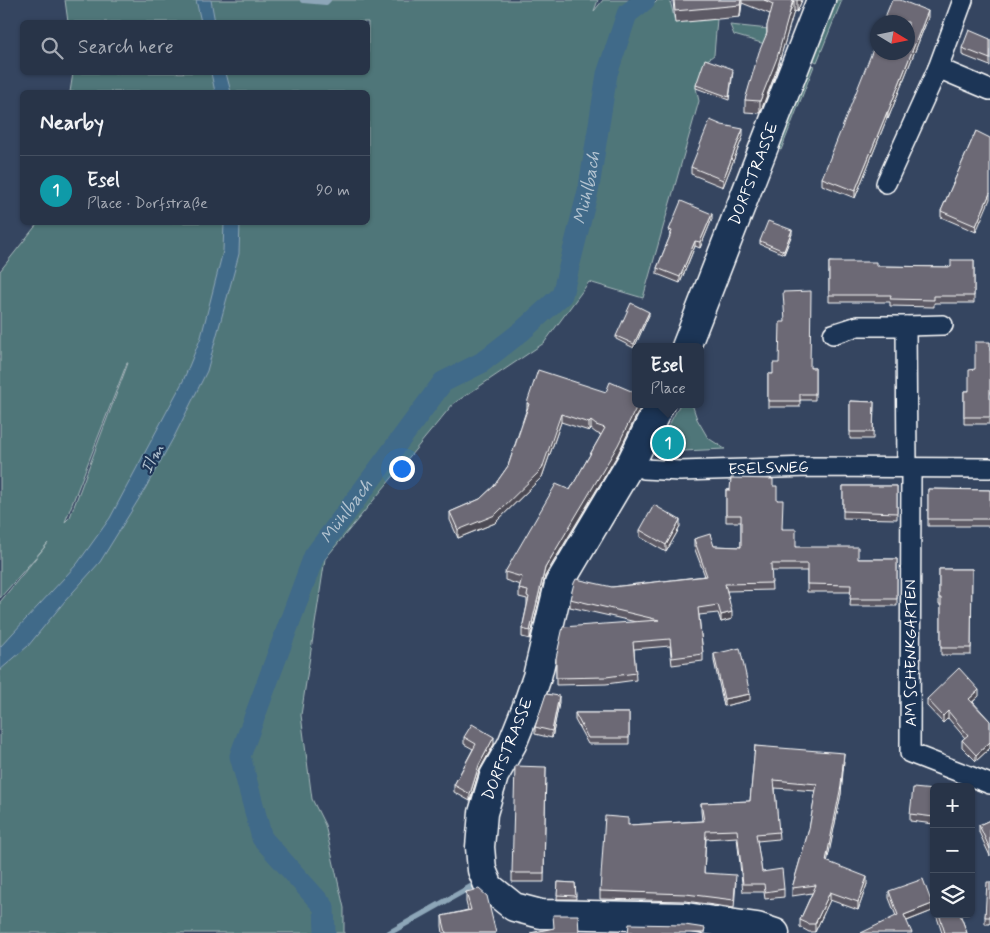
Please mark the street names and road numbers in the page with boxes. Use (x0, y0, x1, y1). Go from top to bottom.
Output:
street label: DORFSTRASSE (724, 119, 783, 228)
street label: ESELSWEG (728, 457, 809, 480)
street label: AM SCHENKGARTEN (901, 579, 922, 727)
street label: DORFSTRASSE (478, 695, 538, 803)

